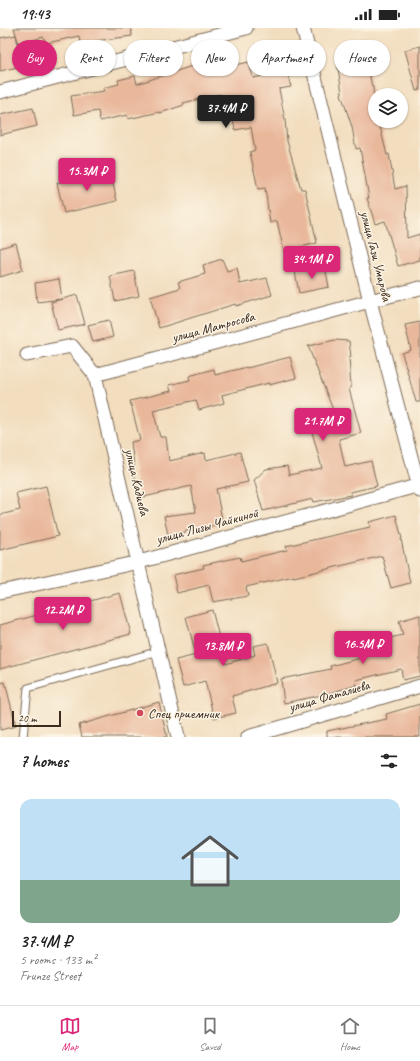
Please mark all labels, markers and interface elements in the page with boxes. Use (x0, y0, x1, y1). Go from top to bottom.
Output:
text: 19:43 (20, 5, 50, 24)
chip: Buy (12, 40, 57, 76)
chip: Rent (65, 40, 116, 76)
chip: Filters (124, 40, 183, 76)
chip: New (191, 40, 239, 76)
chip: Apartment (247, 40, 326, 76)
chip: House (334, 40, 390, 76)
map controls (368, 88, 408, 128)
button: layers (368, 88, 408, 128)
pin: 37.4M ₽ (189, 95, 263, 129)
text: 37.4M ₽ (206, 100, 246, 116)
pin: 15.3M ₽ (50, 158, 124, 192)
text: 15.3M ₽ (67, 163, 107, 179)
street label: улица Гази Умарова (356, 208, 396, 304)
pin: 34.1M ₽ (275, 246, 349, 280)
text: 34.1M ₽ (292, 251, 332, 267)
street label: улица Матросова (169, 308, 257, 346)
pin: 21.7M ₽ (286, 408, 360, 442)
text: 21.7M ₽ (303, 413, 343, 429)
street label: улица Кадиева (121, 446, 153, 518)
street label: улица Лизы Чайкиной (153, 504, 261, 548)
pin: 12.2M ₽ (26, 597, 100, 631)
text: 12.2M ₽ (43, 602, 83, 618)
pin: 16.5M ₽ (326, 631, 400, 665)
pin: 13.8M ₽ (186, 633, 260, 667)
text: 16.5M ₽ (343, 636, 383, 652)
text: 13.8M ₽ (203, 638, 243, 654)
street label: улица Фаталиева (286, 676, 373, 716)
place label: Спец приемник (148, 705, 221, 722)
marker: Спец приемник (135, 708, 145, 718)
scale bar (12, 709, 61, 728)
text: 20 m (18, 711, 37, 725)
icon: filters (378, 750, 400, 772)
text: 7 homes (20, 751, 68, 772)
icon: home (174, 825, 246, 897)
text: 37.4M ₽ (20, 931, 72, 952)
text: 5 rooms · 133 m² (20, 952, 96, 968)
text: Frunze Street (20, 968, 81, 984)
tab: Map (59, 1015, 81, 1053)
tab: Saved (199, 1015, 221, 1053)
tab: Home (339, 1015, 361, 1053)

